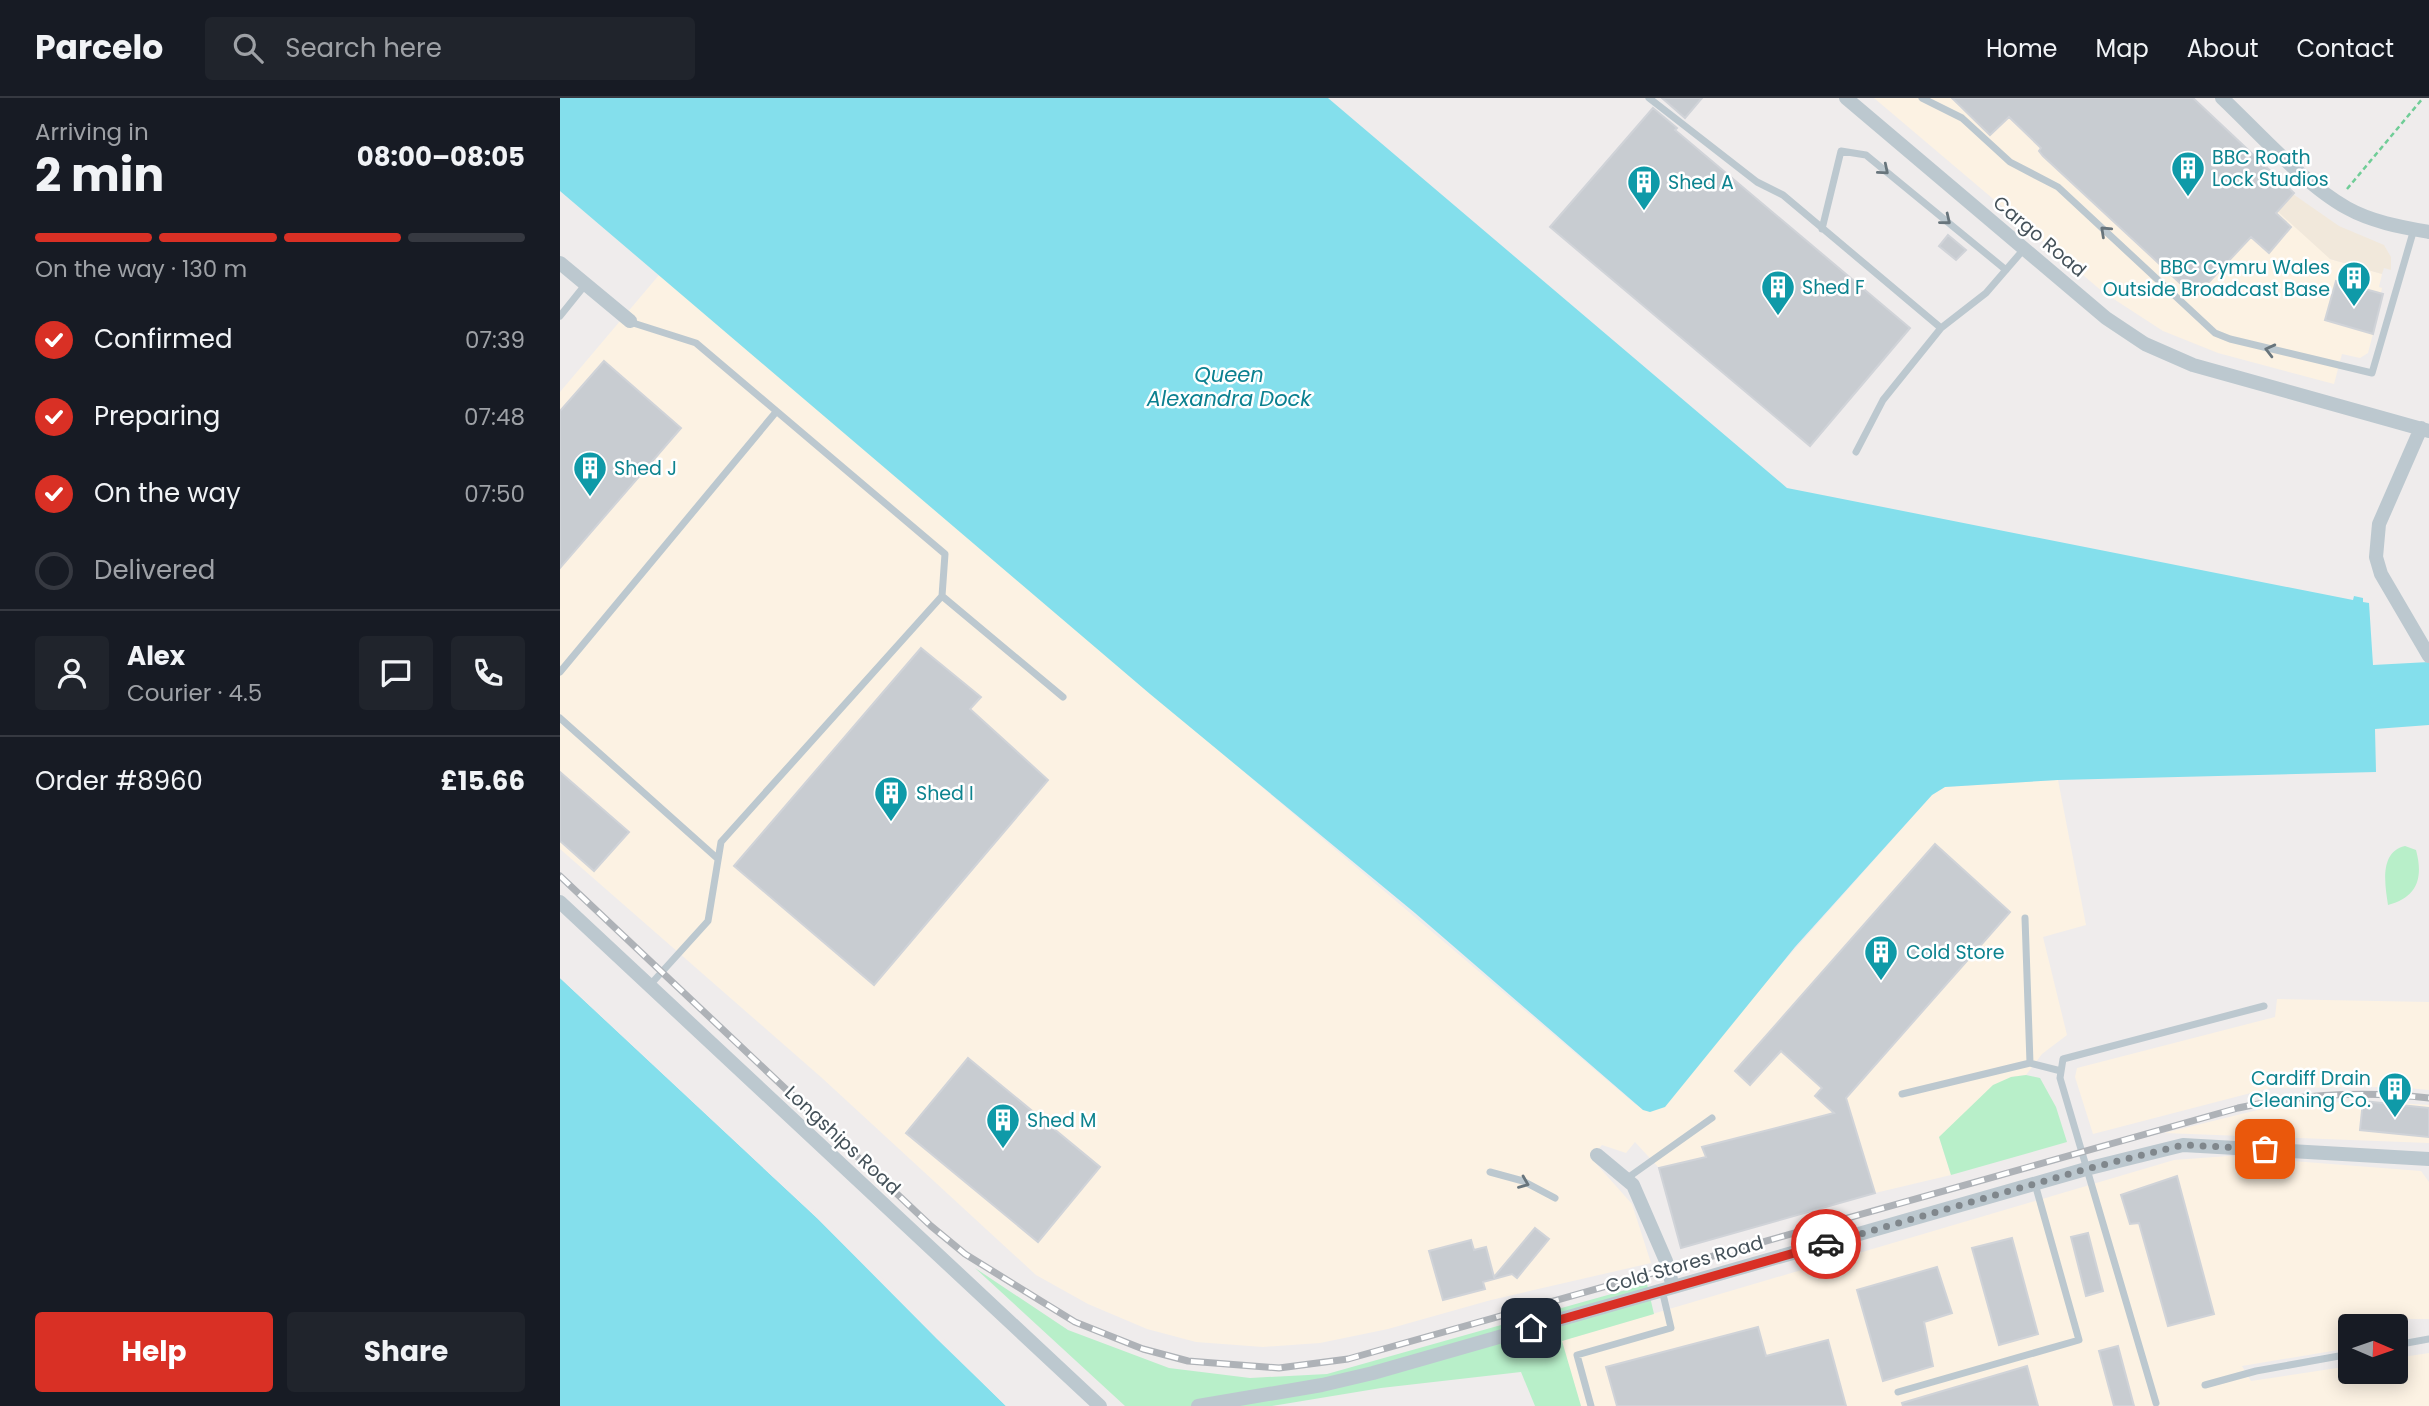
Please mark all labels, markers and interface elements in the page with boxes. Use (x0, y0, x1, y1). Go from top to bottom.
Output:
search box (205, 17, 695, 80)
text: Parcelo (35, 24, 163, 71)
icon: search (229, 29, 267, 67)
text: Search here (285, 30, 442, 66)
text: Home (1986, 32, 2058, 65)
text: Map (2096, 32, 2149, 65)
text: About (2187, 32, 2258, 65)
text: Contact (2296, 32, 2394, 65)
text: Arriving in (35, 116, 149, 148)
text: 08:00–08:05 (357, 139, 525, 175)
text: 2 min (35, 143, 164, 207)
place label: BBC Roath Lock Studios (2212, 144, 2329, 193)
building icon: BBC Roath Lock Studios (2169, 149, 2207, 198)
one-way arrow (1876, 161, 1888, 174)
building icon: Shed A (1625, 163, 1663, 212)
place label: Shed A (1668, 169, 1734, 196)
street label: Cargo Road (1987, 189, 2092, 283)
one-way arrow (1938, 212, 1950, 225)
one-way arrow (2100, 227, 2113, 240)
text: On the way · 130 m (35, 253, 247, 285)
place label: BBC Cymru Wales Outside Broadcast Base (2103, 254, 2330, 303)
building icon: BBC Cymru Wales Outside Broadcast Base (2335, 259, 2373, 308)
building icon: Shed F (1759, 268, 1797, 317)
place label: Shed F (1802, 274, 1865, 301)
icon: check (35, 321, 73, 359)
text: Confirmed (94, 321, 232, 357)
text: 07:39 (465, 324, 525, 356)
one-way arrow (2264, 344, 2276, 358)
water label: Queen Alexandra Dock (1146, 360, 1312, 413)
icon: check (35, 398, 73, 436)
text: Preparing (94, 398, 220, 434)
text: 07:48 (464, 401, 525, 433)
building icon: Shed J (571, 449, 609, 498)
place label: Shed J (614, 455, 677, 482)
icon: check (35, 475, 73, 513)
text: On the way (94, 475, 241, 511)
text: 07:50 (464, 478, 525, 510)
text: Delivered (94, 552, 215, 588)
button: person (35, 636, 109, 710)
button: chat (359, 636, 433, 710)
button: phone (451, 636, 525, 710)
text: Alex (127, 638, 185, 674)
text: Courier · 4.5 (127, 677, 262, 709)
text: Order #8960 (35, 763, 203, 799)
text: £15.66 (441, 763, 525, 799)
building icon: Shed I (872, 774, 910, 823)
place label: Shed I (916, 780, 974, 807)
building icon: Cold Store (1862, 933, 1900, 982)
place label: Cold Store (1906, 939, 2005, 966)
place label: Cardiff Drain Cleaning Co. (2249, 1065, 2371, 1114)
building icon: Cardiff Drain Cleaning Co. (2376, 1070, 2414, 1119)
street label: Longships Road (779, 1080, 906, 1201)
building icon: Shed M (984, 1101, 1022, 1150)
place label: Shed M (1027, 1107, 1096, 1134)
pin (2235, 1119, 2295, 1179)
icon: bag (2246, 1130, 2284, 1168)
one-way arrow (1517, 1174, 1529, 1188)
courier (1791, 1209, 1861, 1279)
icon: car (1807, 1225, 1845, 1263)
street label: Cold Stores Road (1602, 1229, 1766, 1300)
pin (1501, 1298, 1561, 1358)
icon: home (1512, 1309, 1550, 1347)
button: Help (35, 1312, 273, 1392)
button: Share (287, 1312, 525, 1392)
north arrow (2338, 1314, 2408, 1384)
map controls (2338, 1314, 2408, 1384)

